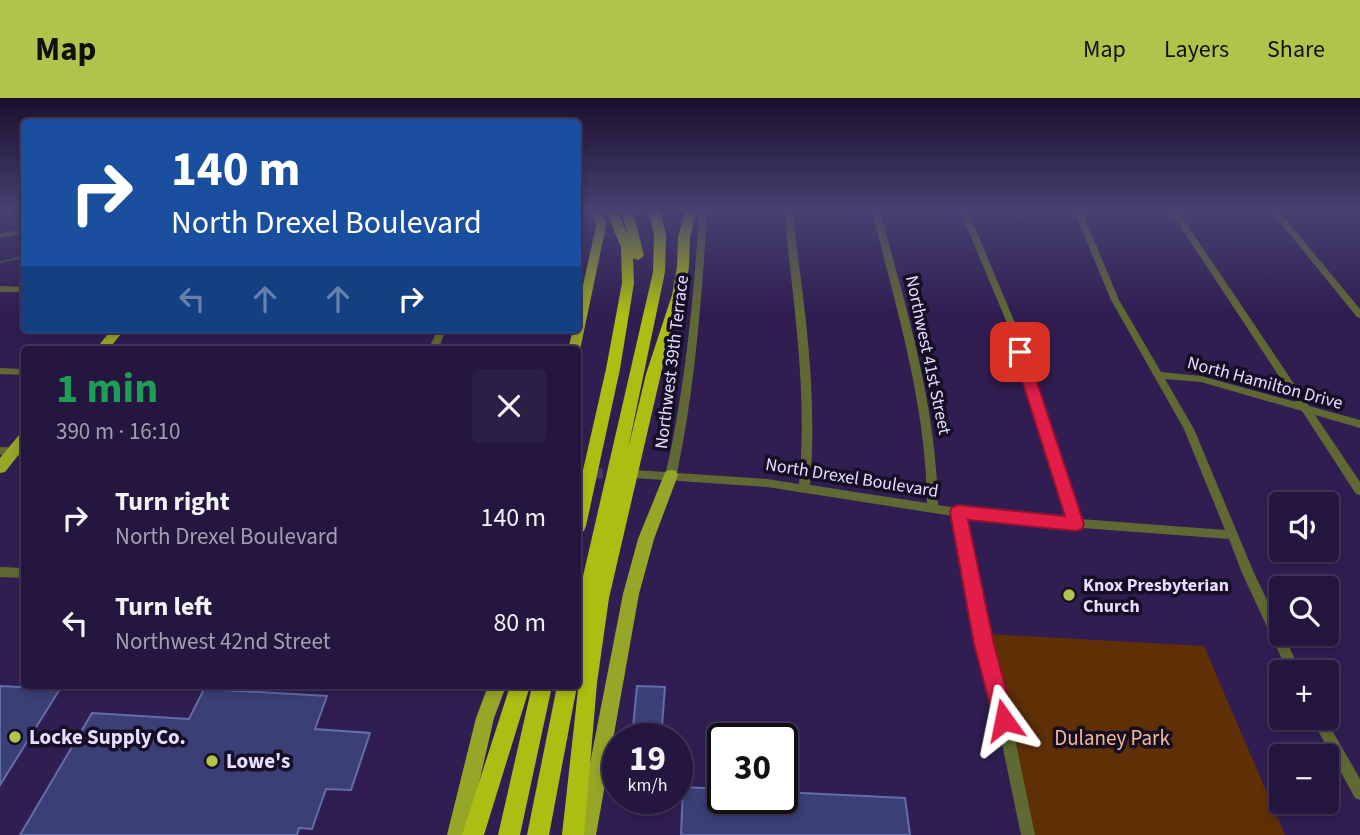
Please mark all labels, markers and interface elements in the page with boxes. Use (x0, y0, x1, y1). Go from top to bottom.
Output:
text: Map (35, 26, 96, 73)
text: Map (1083, 32, 1126, 67)
text: Layers (1164, 32, 1229, 67)
text: Share (1267, 32, 1325, 67)
text: 140 m (171, 135, 300, 205)
icon: right (56, 147, 147, 238)
text: North Drexel Boulevard (171, 200, 482, 246)
street label: Northwest 41st Street (899, 273, 957, 437)
street label: Northwest 39th Terrace (649, 274, 695, 450)
icon: left (173, 280, 211, 318)
icon: ahead (246, 280, 284, 318)
icon: ahead (319, 280, 357, 318)
icon: right (392, 280, 430, 318)
pin (990, 322, 1050, 382)
icon: arrive (1001, 333, 1039, 371)
street label: North Hamilton Drive (1185, 350, 1346, 416)
text: 1 min (56, 359, 158, 419)
button: close (472, 369, 546, 443)
text: 390 m · 16:10 (56, 415, 180, 448)
street label: North Drexel Boulevard (764, 452, 940, 504)
text: Turn right (115, 483, 230, 520)
map controls (1269, 492, 1339, 814)
button: sound (1269, 492, 1339, 562)
icon: right (56, 499, 94, 537)
text: 140 m (480, 499, 546, 536)
text: North Drexel Boulevard (115, 520, 338, 553)
place label: Knox Presbyterian Church (1083, 573, 1229, 619)
button: search (1269, 576, 1339, 646)
marker: Knox Presbyterian Church (1061, 587, 1077, 603)
text: Turn left (115, 588, 212, 625)
icon: left (56, 604, 94, 642)
text: 80 m (493, 604, 546, 641)
text: Northwest 42nd Street (115, 625, 330, 658)
button: + (1269, 660, 1339, 730)
position arrow (967, 683, 1041, 757)
place label: Locke Supply Co. (29, 722, 186, 752)
speed limit sign: 30 (707, 723, 798, 814)
park label: Dulaney Park (1054, 723, 1170, 753)
marker: Locke Supply Co. (7, 729, 23, 745)
text: 19 (629, 734, 666, 784)
button: − (1269, 744, 1339, 814)
place label: Lowe's (226, 746, 290, 776)
marker: Lowe's (204, 753, 220, 769)
text: km/h (628, 773, 667, 798)

